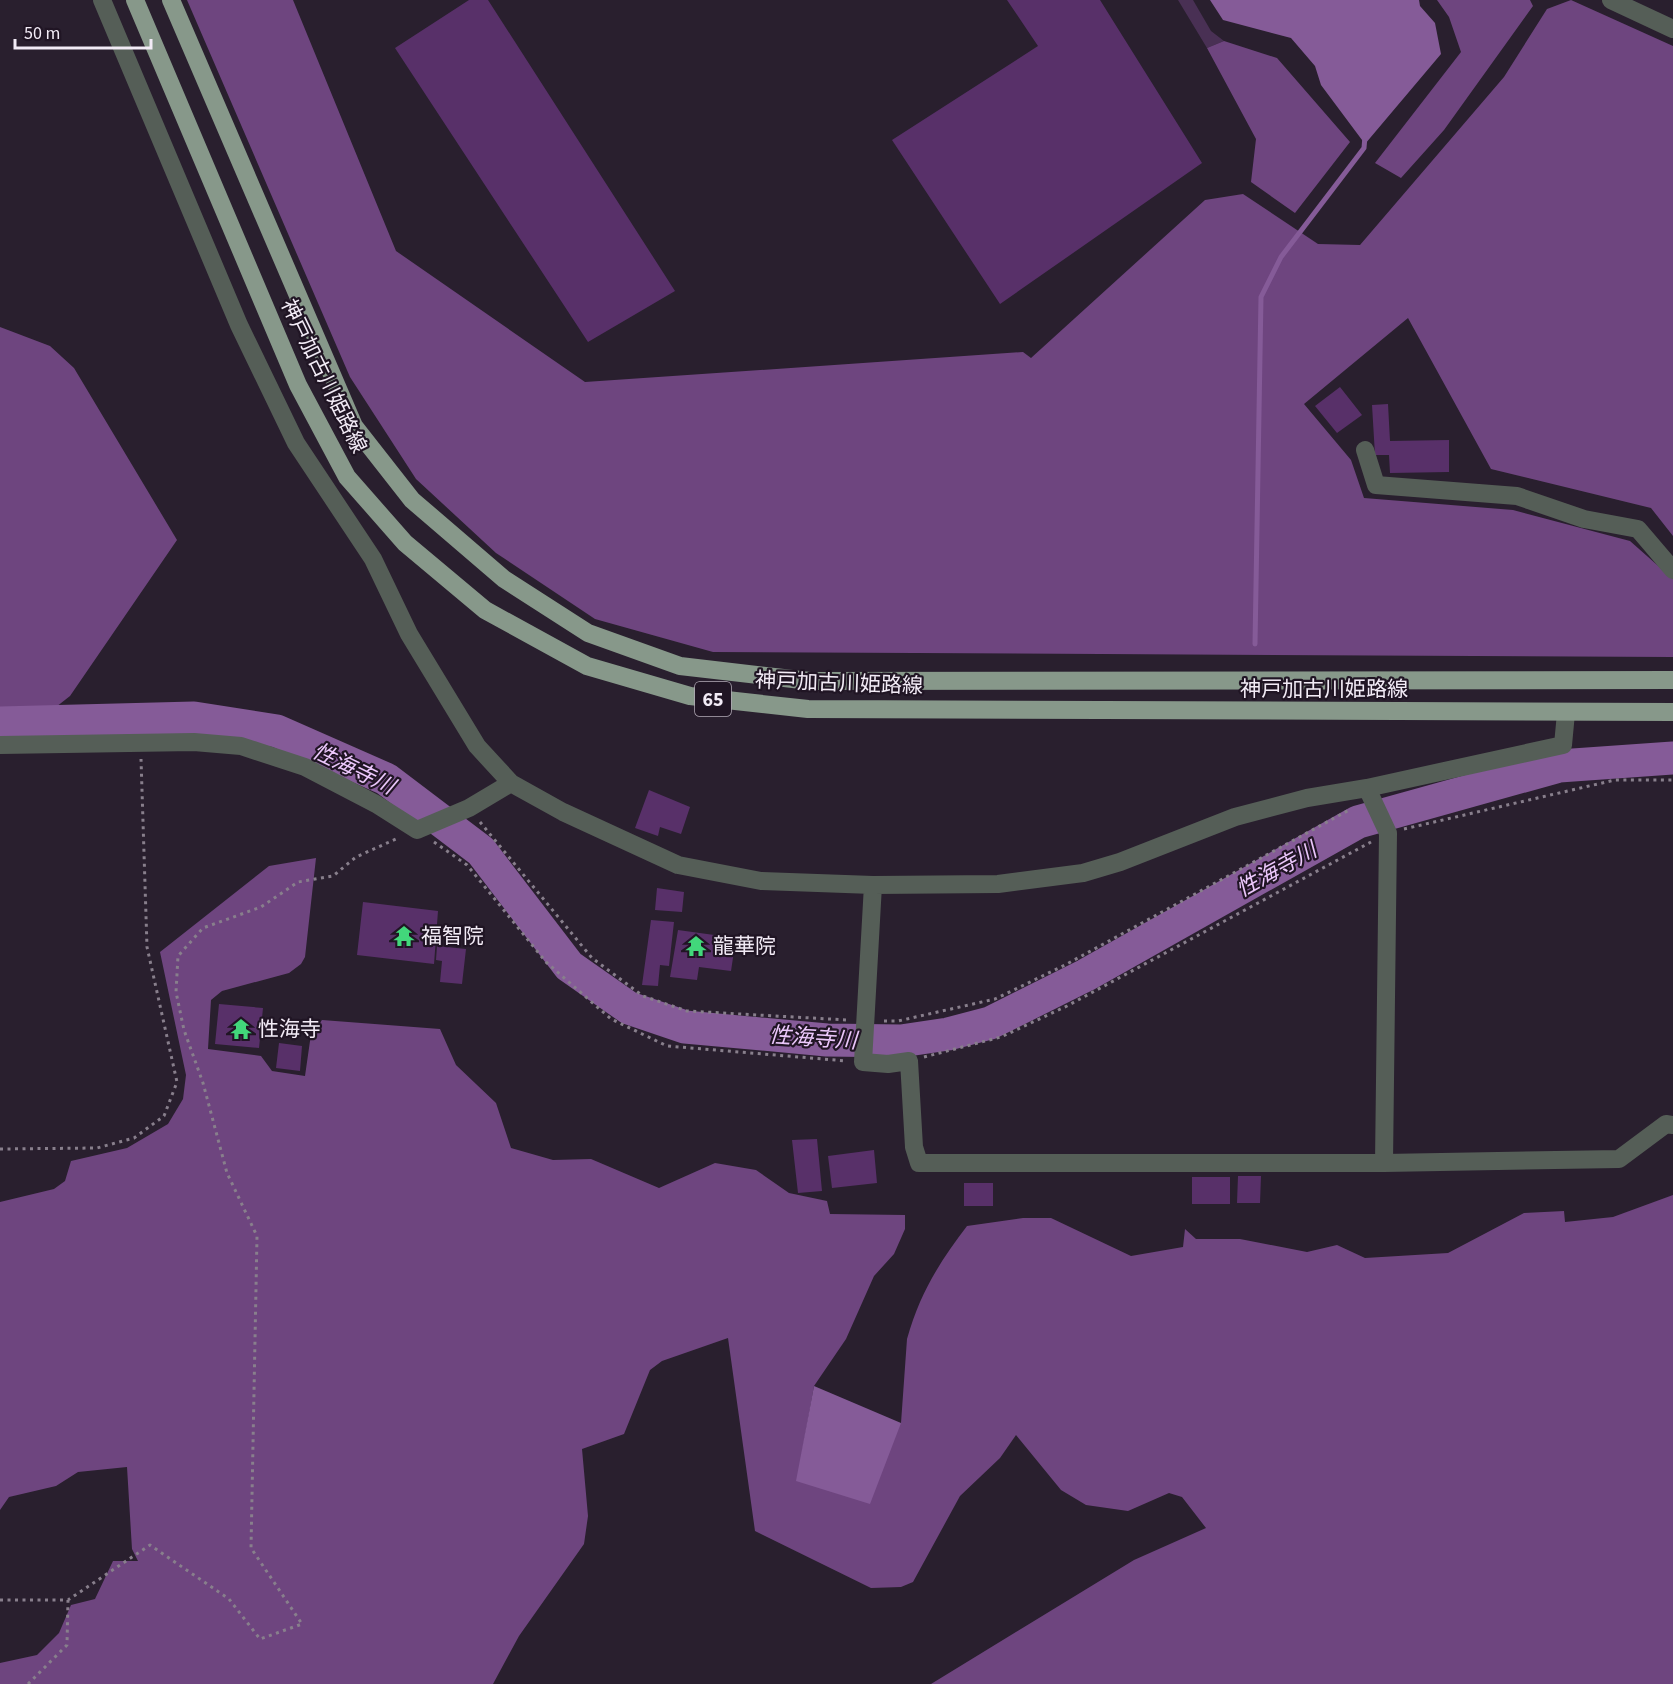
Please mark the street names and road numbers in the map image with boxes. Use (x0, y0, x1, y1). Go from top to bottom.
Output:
street label: 神戸加古川姫路線 (274, 294, 374, 458)
street label: 神戸加古川姫路線 (755, 665, 923, 701)
street label: 神戸加古川姫路線 (1240, 674, 1408, 704)
road number: 65 (695, 682, 731, 716)

